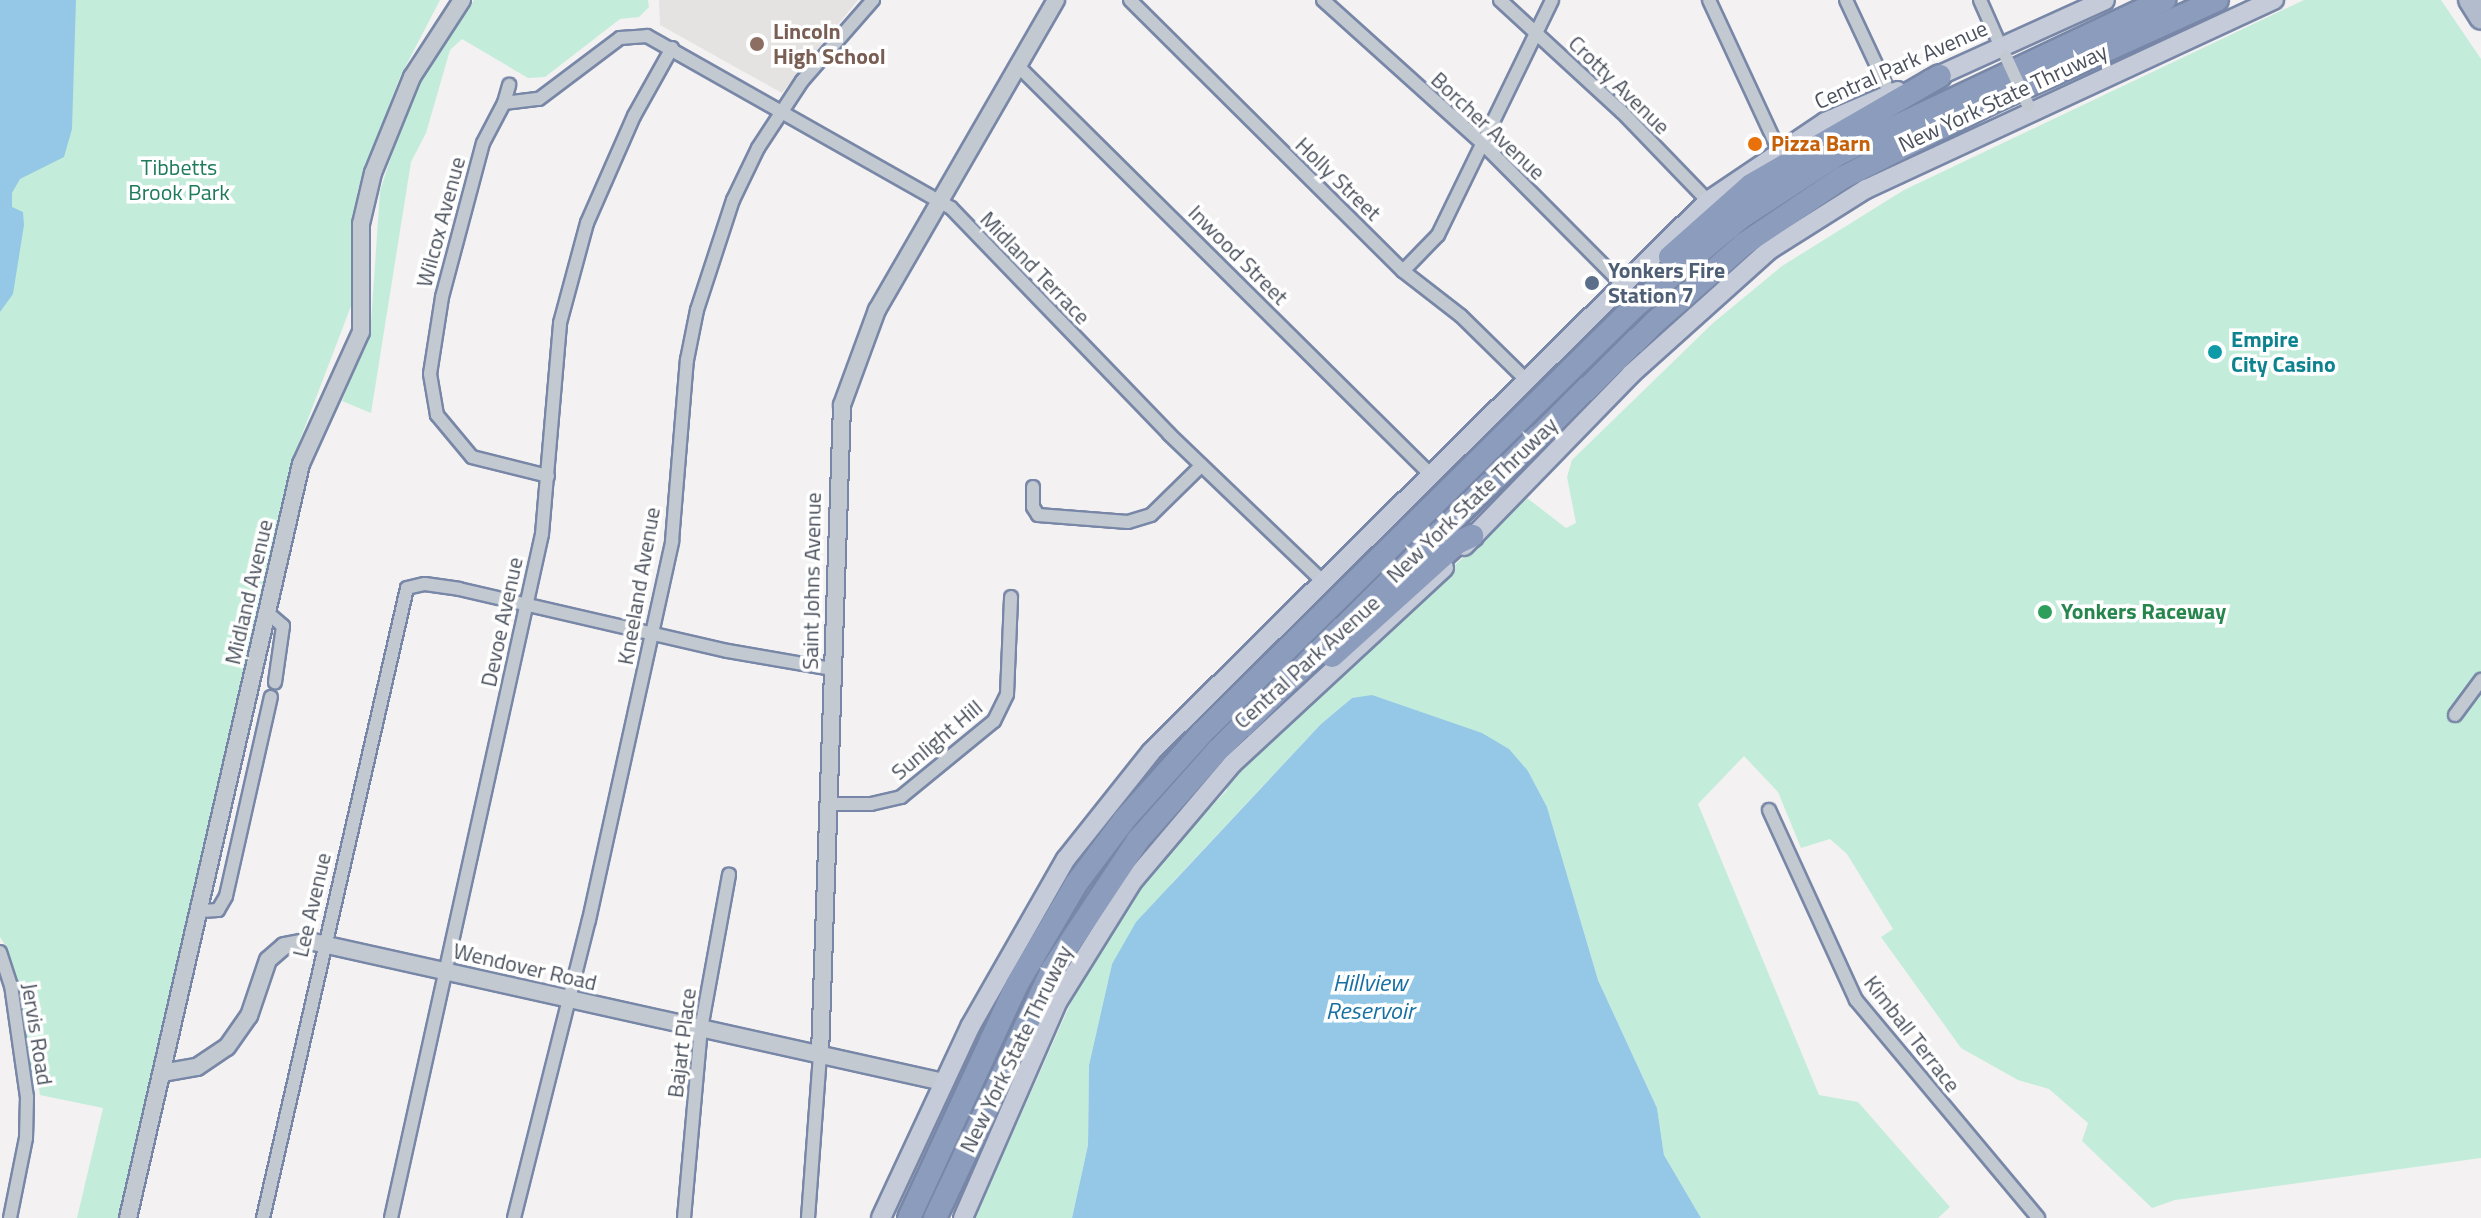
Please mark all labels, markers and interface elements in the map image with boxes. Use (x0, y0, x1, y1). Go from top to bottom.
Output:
street label: Central Park Avenue (1810, 15, 1992, 115)
place label: Lincoln High School (773, 18, 886, 70)
street label: Crotty Avenue (1563, 30, 1675, 140)
marker: Lincoln High School (748, 35, 766, 53)
street label: New York State Thruway (1894, 38, 2112, 158)
street label: Borcher Avenue (1425, 66, 1551, 186)
place label: Pizza Barn (1771, 131, 1871, 157)
street label: Holly Street (1290, 132, 1386, 226)
marker: Pizza Barn (1746, 135, 1764, 153)
park label: Tibbetts Brook Park (128, 154, 230, 206)
street label: Wilcox Avenue (411, 154, 471, 290)
street label: Inwood Street (1183, 200, 1293, 310)
street label: Midland Terrace (975, 206, 1095, 330)
place label: Yonkers Fire Station 7 (1608, 257, 1725, 308)
marker: Yonkers Fire Station 7 (1583, 274, 1601, 292)
place label: Empire City Casino (2231, 326, 2336, 378)
marker: Empire City Casino (2206, 343, 2224, 361)
street label: New York State Thruway (1381, 412, 1563, 588)
street label: Saint Johns Avenue (797, 492, 827, 670)
street label: Kneeland Avenue (612, 505, 666, 667)
street label: Midland Avenue (219, 517, 279, 667)
street label: Devoe Avenue (475, 555, 529, 689)
street label: Central Park Avenue (1229, 590, 1385, 734)
place label: Yonkers Raceway (2061, 599, 2226, 625)
marker: Yonkers Raceway (2036, 603, 2054, 621)
street label: Sunlight Hill (886, 694, 988, 786)
street label: Lee Avenue (287, 850, 337, 960)
street label: Wendover Road (451, 938, 599, 996)
street label: New York State Thruway (954, 941, 1078, 1157)
water label: Hillview Reservoir (1326, 969, 1414, 1025)
street label: Kimball Terrace (1858, 970, 1966, 1098)
street label: Jervis Road (16, 981, 58, 1087)
street label: Bajart Place (662, 987, 702, 1099)

